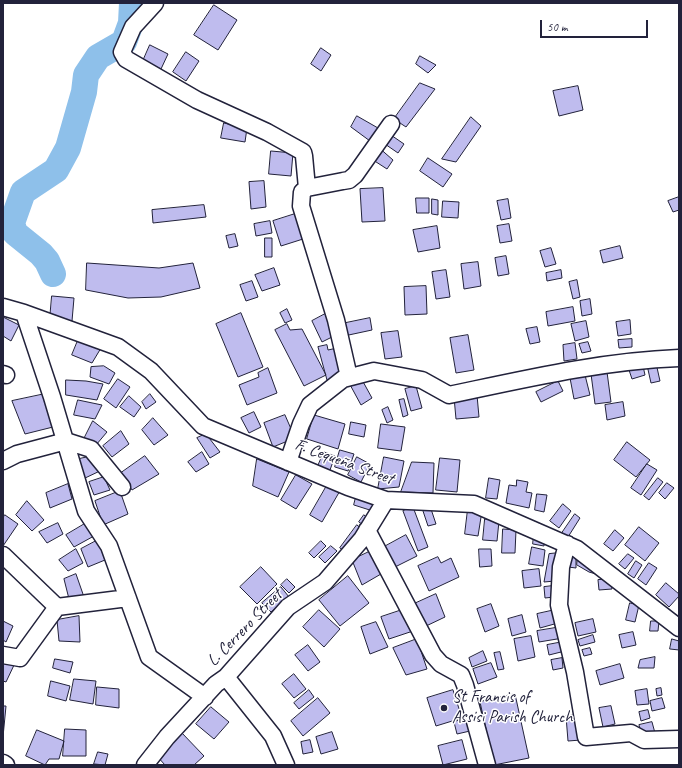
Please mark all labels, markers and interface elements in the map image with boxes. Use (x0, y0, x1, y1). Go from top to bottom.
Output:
scale bar (542, 12, 650, 38)
text: 50 m (547, 19, 567, 35)
street label: F. Cequeña Street (292, 435, 396, 489)
street label: L. Cerrero Street (203, 585, 287, 671)
place label: St Francis of Assisi Parish Church (452, 688, 572, 728)
marker: St Francis of Assisi Parish Church (439, 703, 449, 713)

